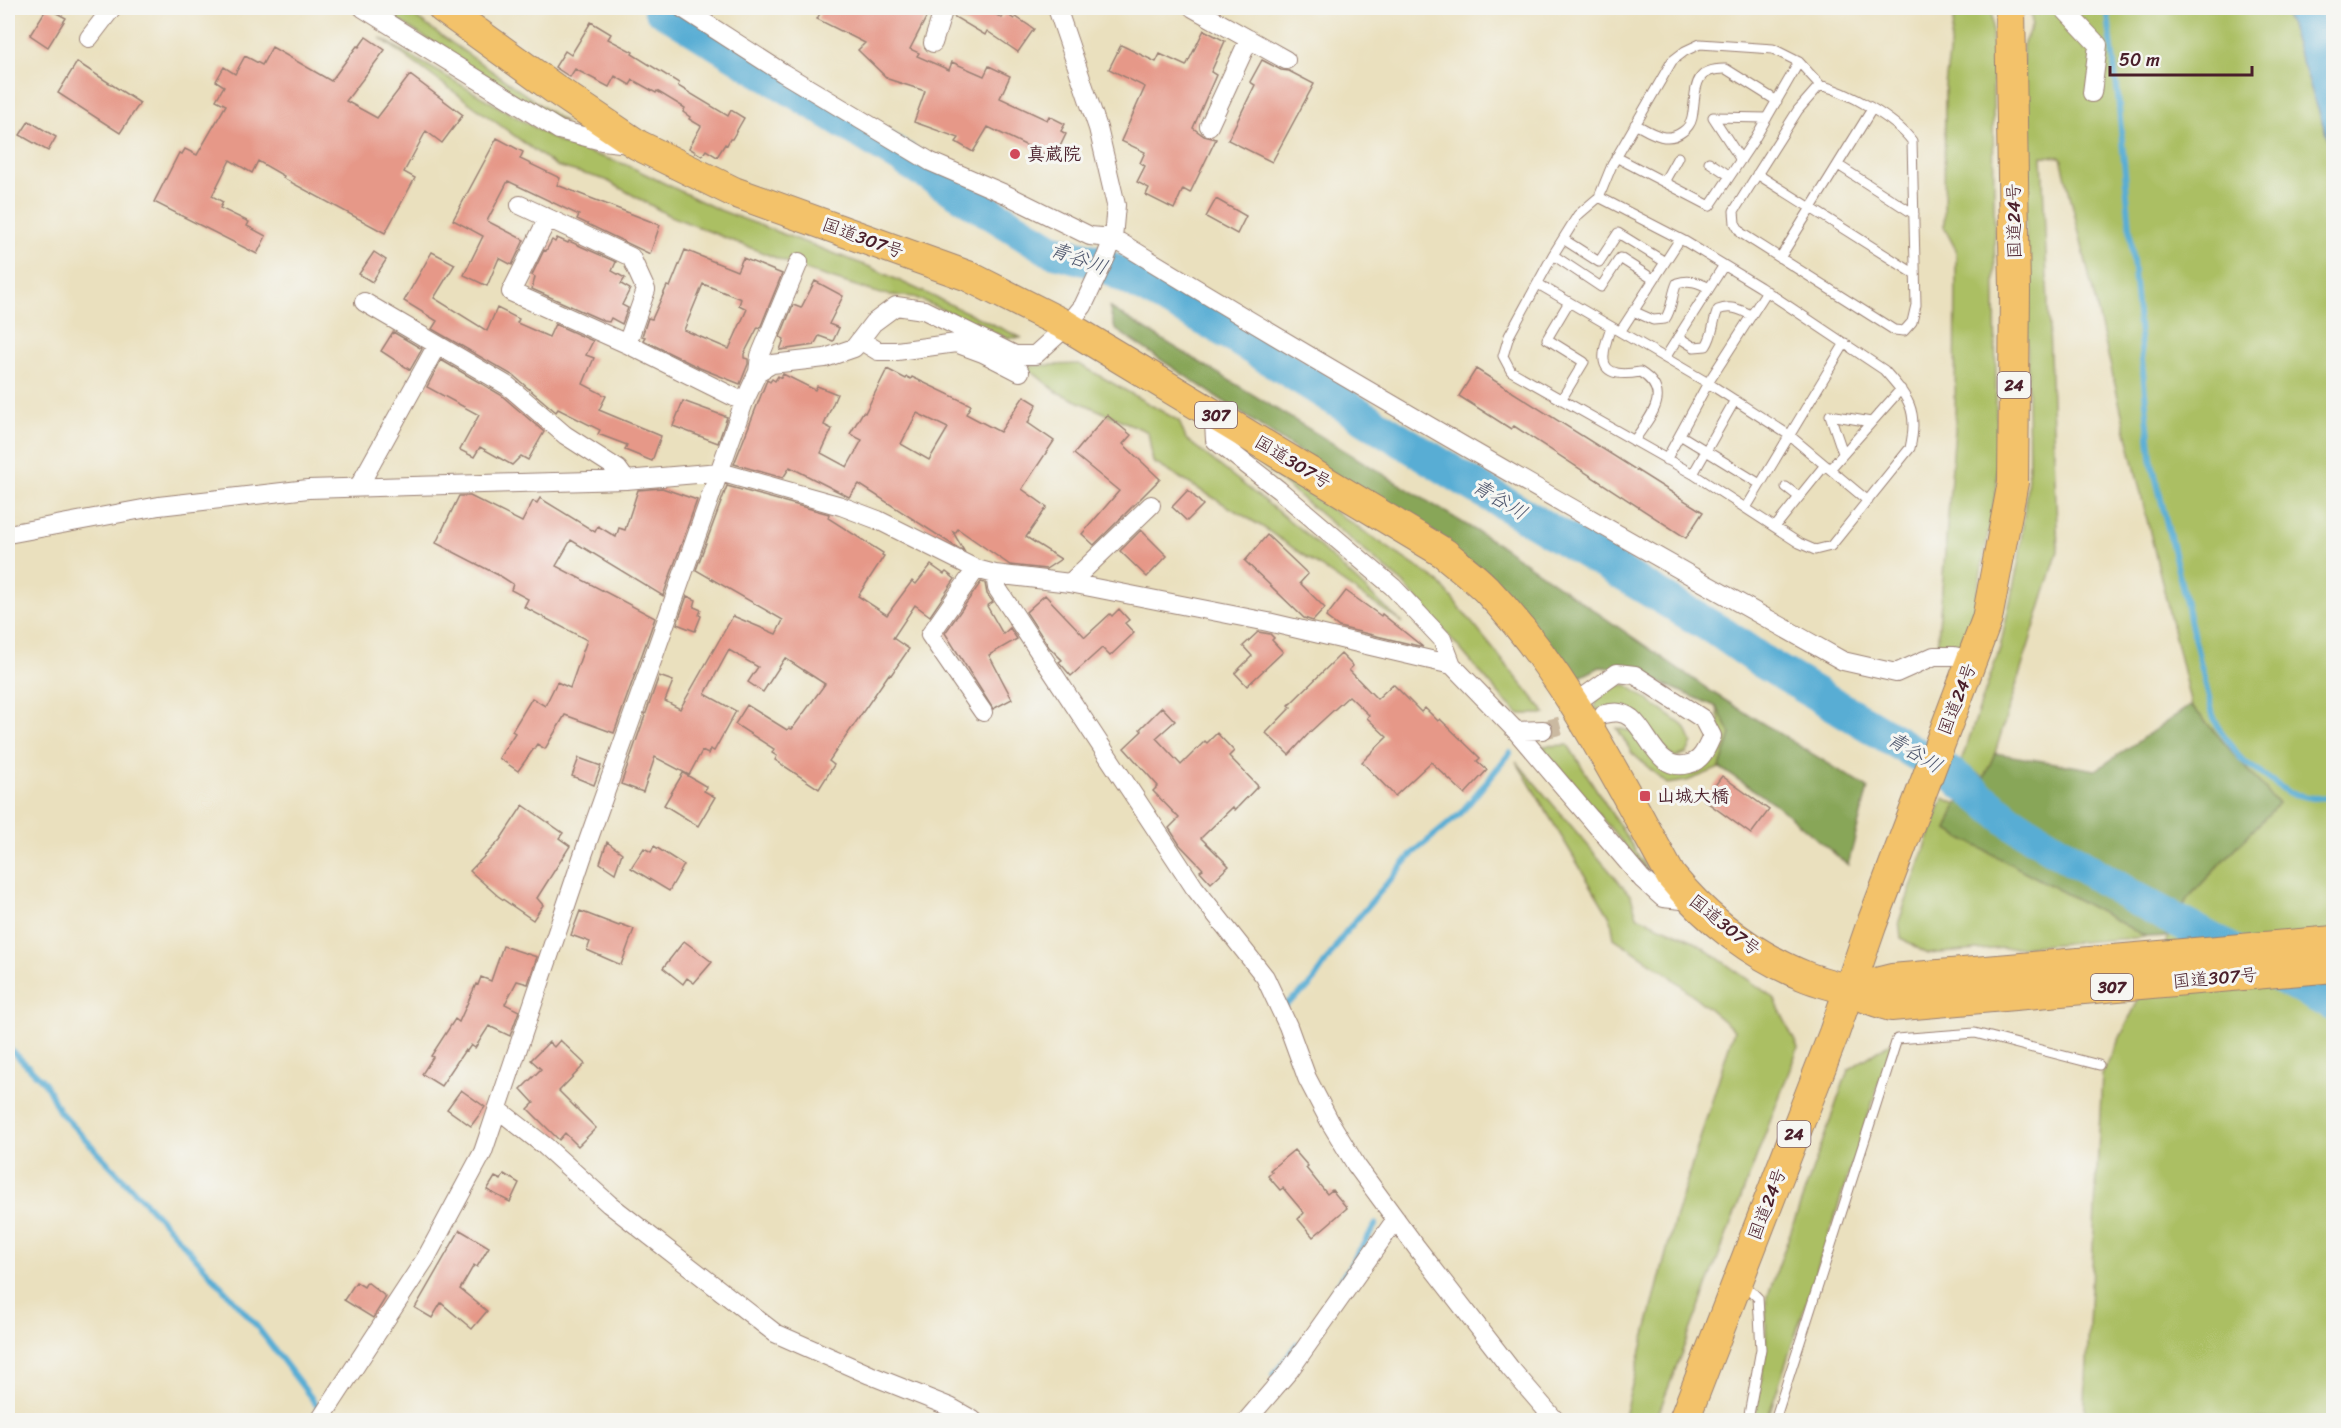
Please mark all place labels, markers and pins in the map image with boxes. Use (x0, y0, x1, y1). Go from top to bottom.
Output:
place label: 真蔵院 (1027, 138, 1081, 170)
marker: 真蔵院 (1008, 147, 1022, 161)
place label: 山城大橋 (1657, 780, 1729, 812)
marker: 山城大橋 (1638, 789, 1652, 803)

